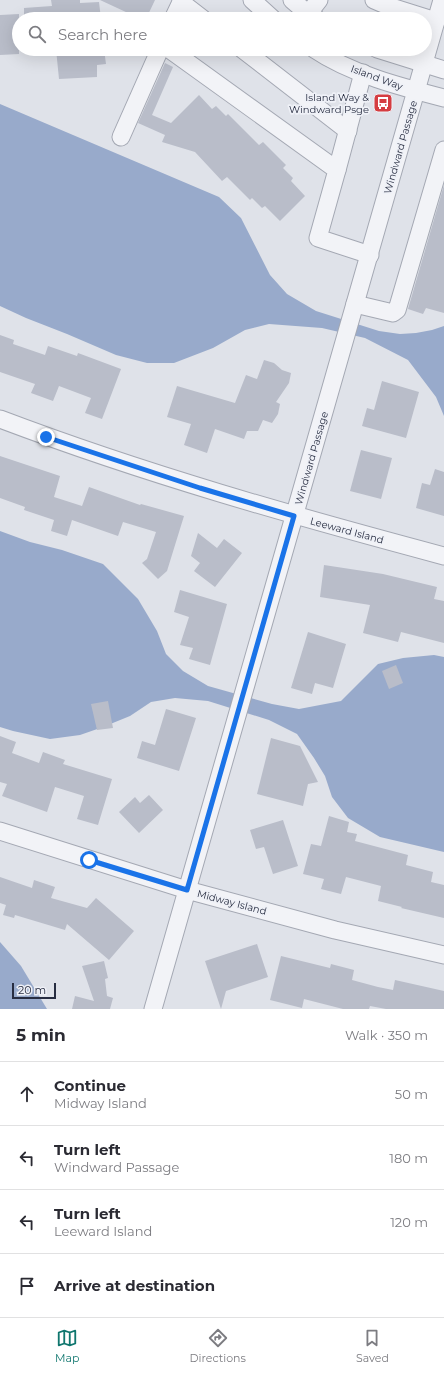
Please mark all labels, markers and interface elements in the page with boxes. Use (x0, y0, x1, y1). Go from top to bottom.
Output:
search box (12, 12, 432, 56)
icon: search (26, 23, 48, 45)
text: Search here (58, 25, 147, 44)
street label: Island Way (349, 62, 405, 93)
place label: Island Way & Windward Psge (289, 91, 369, 116)
bus stop icon: Island Way & Windward Psge (372, 92, 394, 114)
street label: Windward Passage (381, 99, 420, 195)
street label: Windward Passage (292, 410, 331, 506)
route end (37, 428, 55, 446)
street label: Leeward Island (309, 514, 385, 547)
route start (80, 851, 98, 869)
street label: Midway Island (196, 887, 268, 918)
scale bar (12, 981, 56, 1000)
text: 20 m (18, 983, 46, 997)
text: 5 min (16, 1025, 66, 1045)
text: Walk · 350 m (345, 1027, 428, 1043)
text: Continue (54, 1076, 126, 1095)
icon: ahead (16, 1083, 38, 1105)
text: 50 m (395, 1086, 428, 1102)
text: Midway Island (54, 1095, 147, 1111)
text: Turn left (54, 1140, 121, 1159)
icon: left (16, 1147, 38, 1169)
text: 180 m (389, 1150, 428, 1166)
text: Windward Passage (54, 1159, 179, 1175)
text: Turn left (54, 1204, 121, 1223)
icon: left (16, 1211, 38, 1233)
text: 120 m (390, 1214, 428, 1230)
text: Leeward Island (54, 1223, 152, 1239)
icon: arrive (16, 1275, 38, 1297)
text: Arrive at destination (54, 1276, 215, 1295)
tab: Map (55, 1327, 79, 1365)
tab: Directions (190, 1327, 246, 1365)
tab: Saved (356, 1327, 389, 1365)

